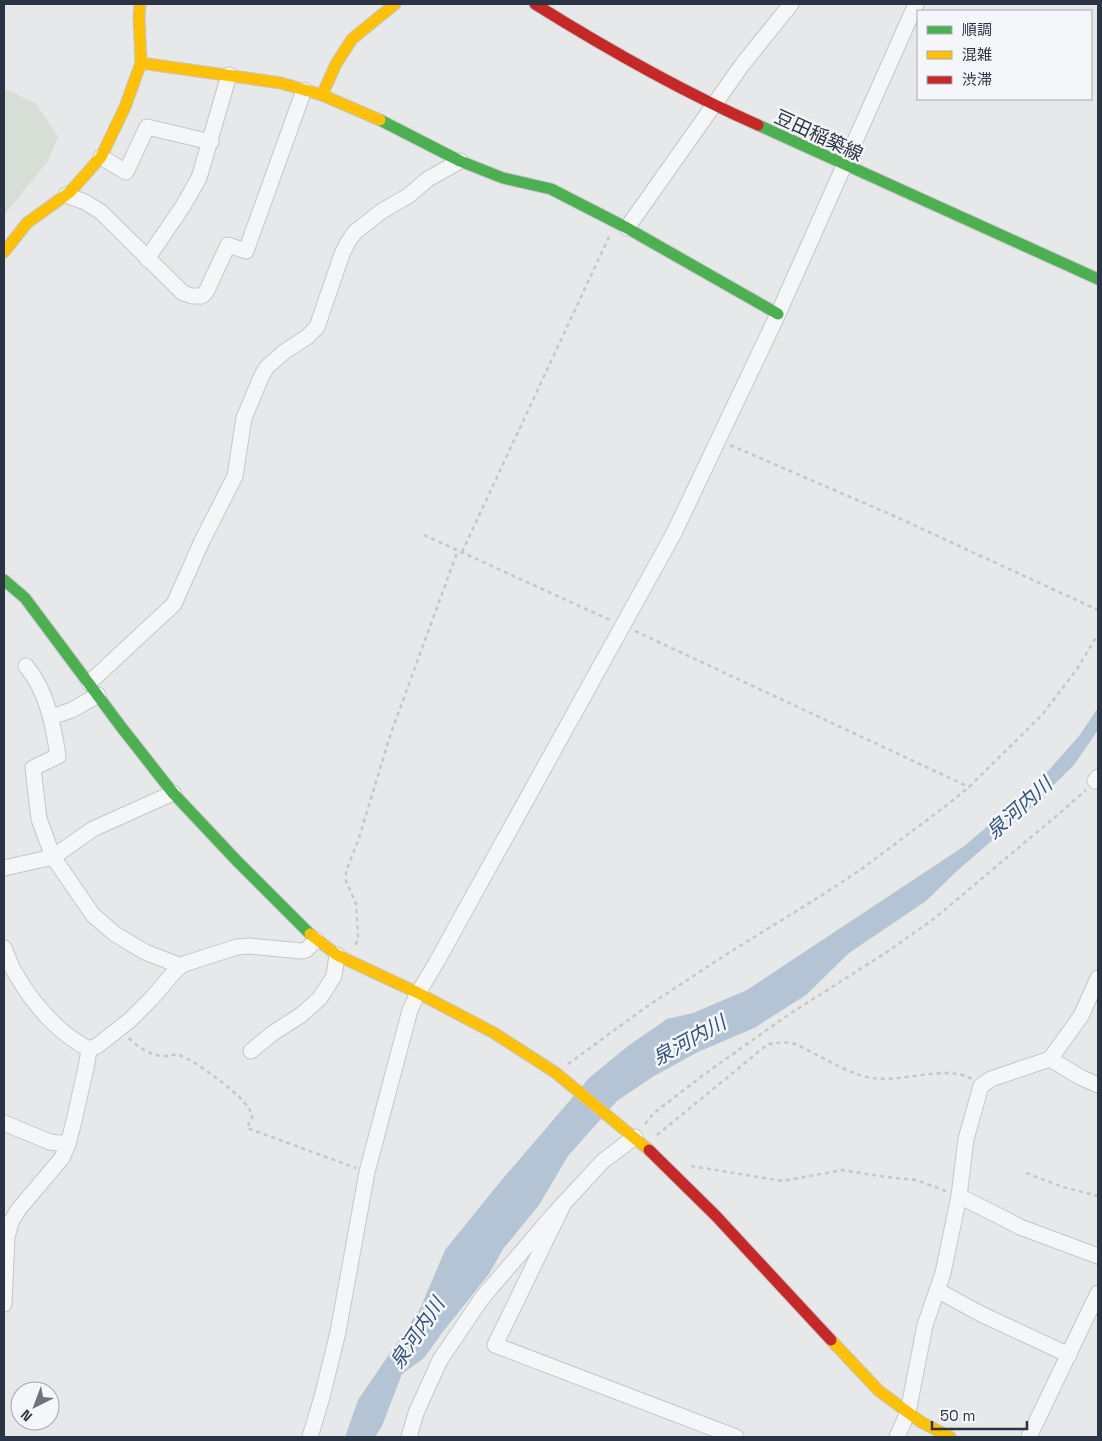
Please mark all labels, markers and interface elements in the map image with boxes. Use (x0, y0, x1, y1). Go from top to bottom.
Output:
legend (917, 10, 1092, 100)
text: 順調 (962, 20, 992, 39)
text: 混雑 (962, 45, 992, 64)
text: 渋滞 (962, 70, 992, 89)
street label: 豆田稲築線 (770, 104, 867, 167)
water label: 泉河内川 (981, 770, 1059, 844)
water label: 泉河内川 (648, 1008, 732, 1071)
water label: 泉河内川 (384, 1291, 451, 1373)
north arrow (10, 1381, 60, 1431)
scale bar (932, 1398, 1027, 1430)
text: N (17, 1406, 36, 1425)
text: 50 m (940, 1406, 975, 1425)

